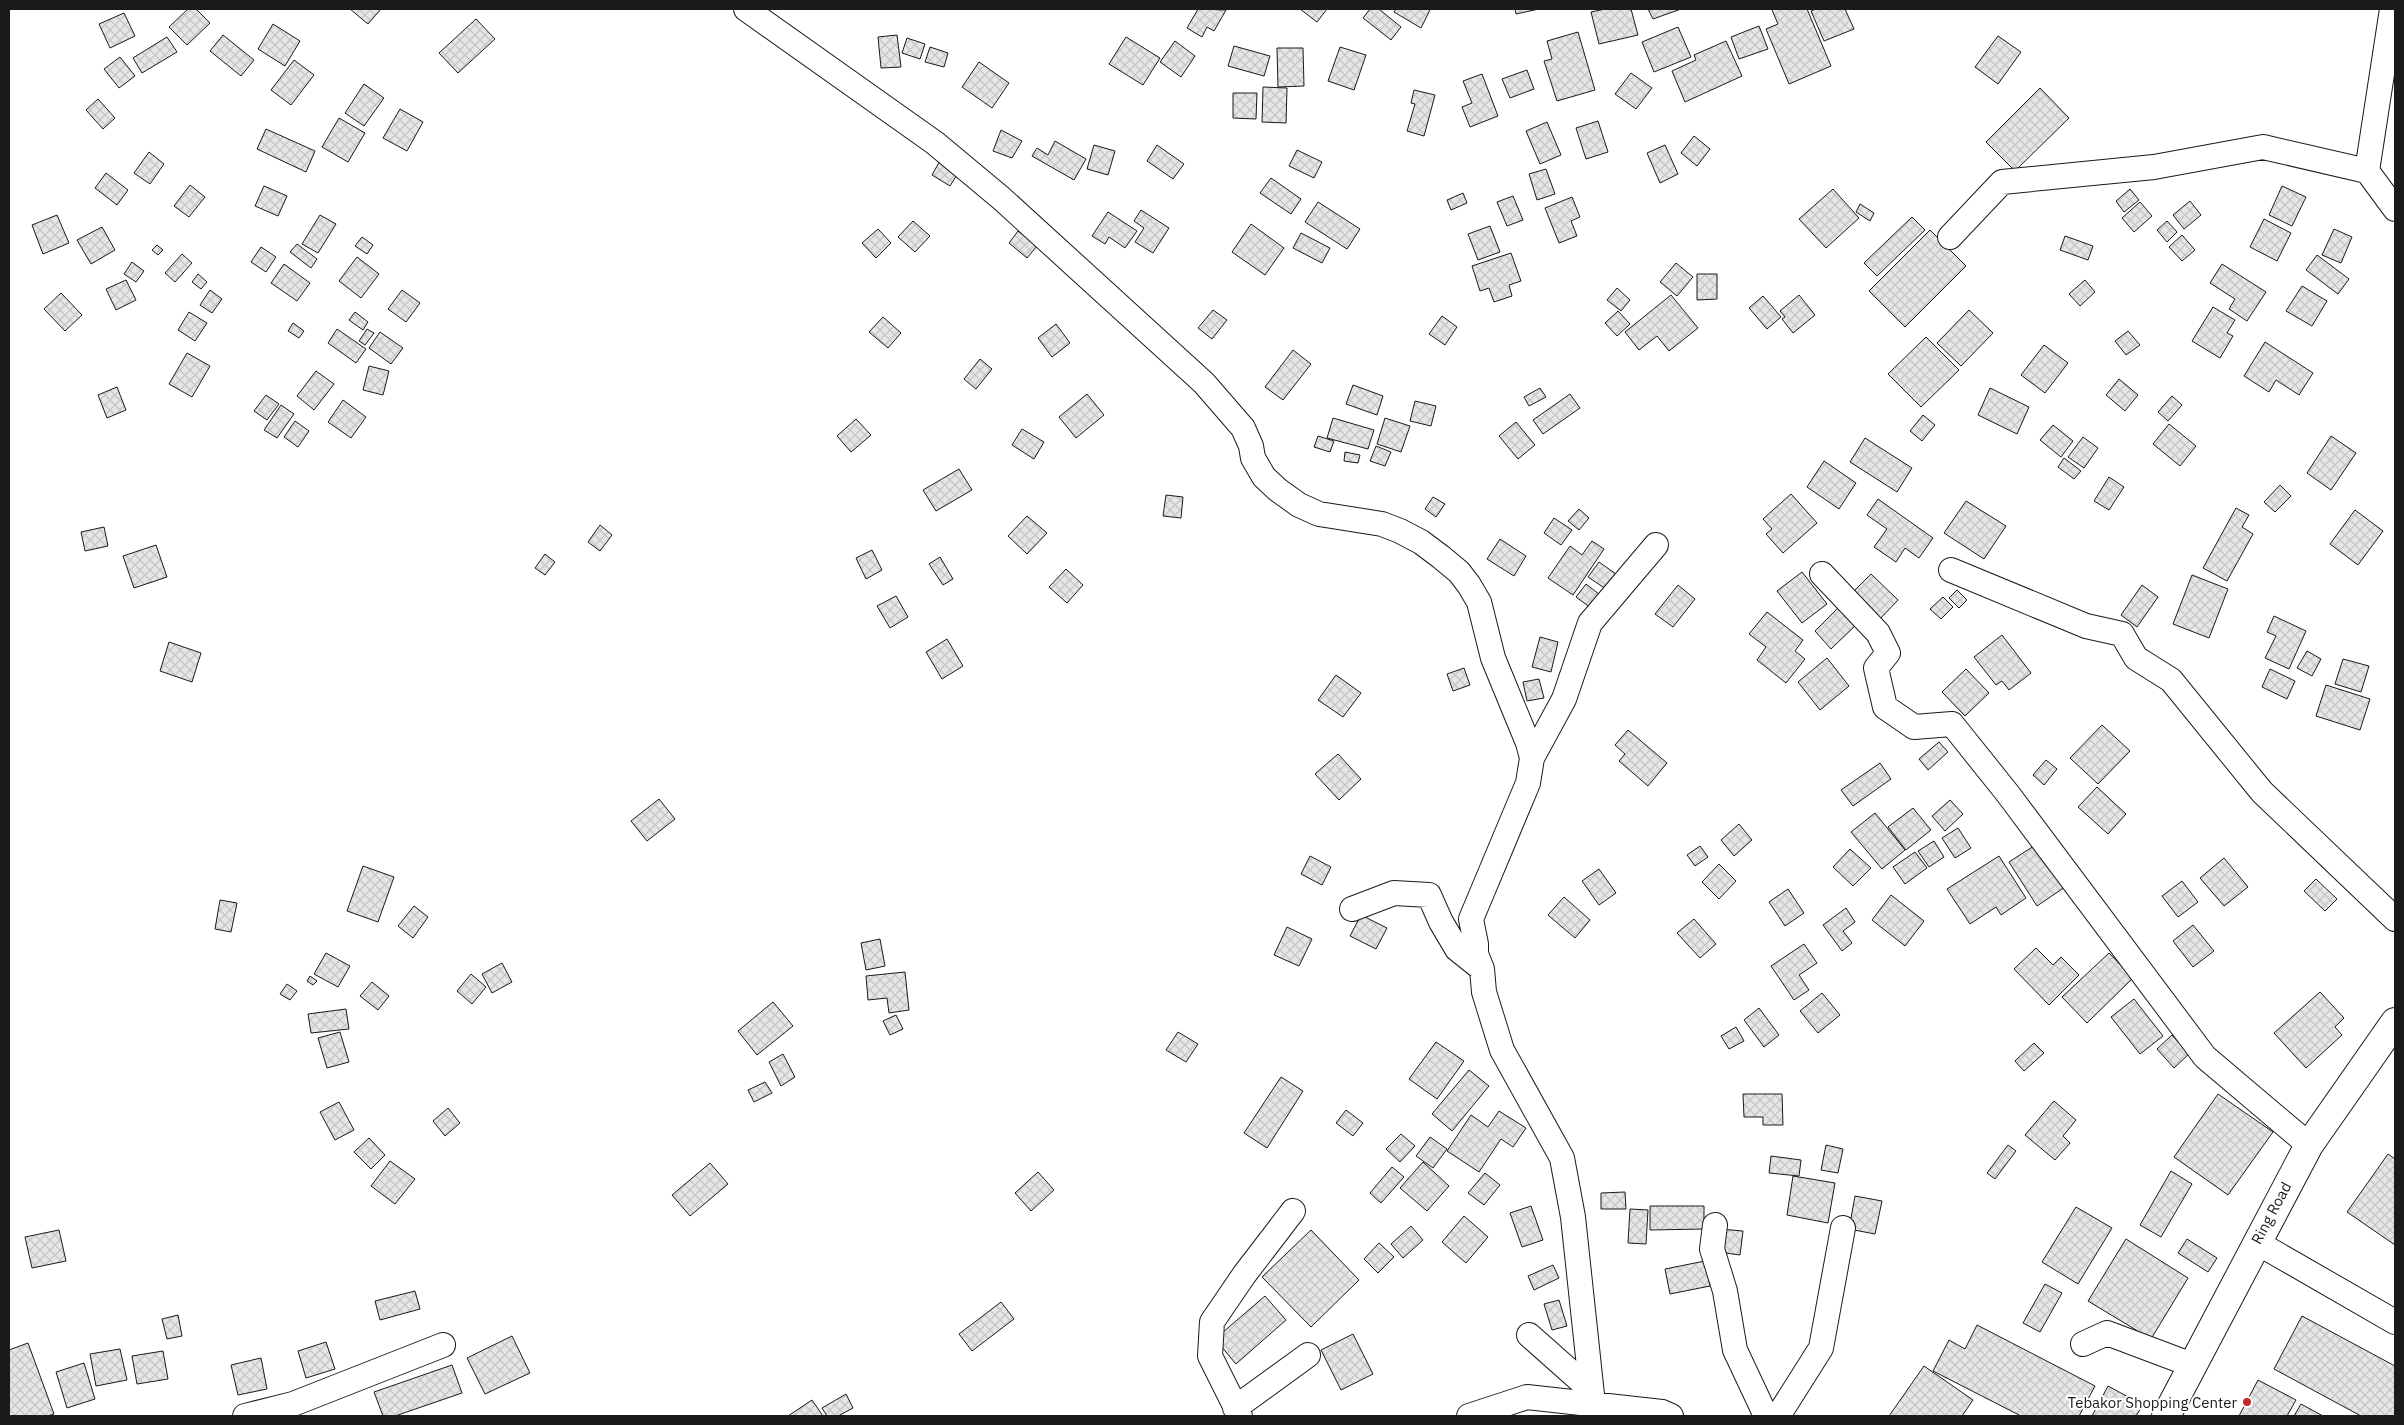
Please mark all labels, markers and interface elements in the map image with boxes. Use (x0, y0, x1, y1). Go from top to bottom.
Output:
street label: Ring Road (2247, 1179, 2295, 1247)
place label: Tebakor Shopping Center (2068, 1393, 2237, 1412)
marker: Tebakor Shopping Center (2241, 1396, 2253, 1408)

